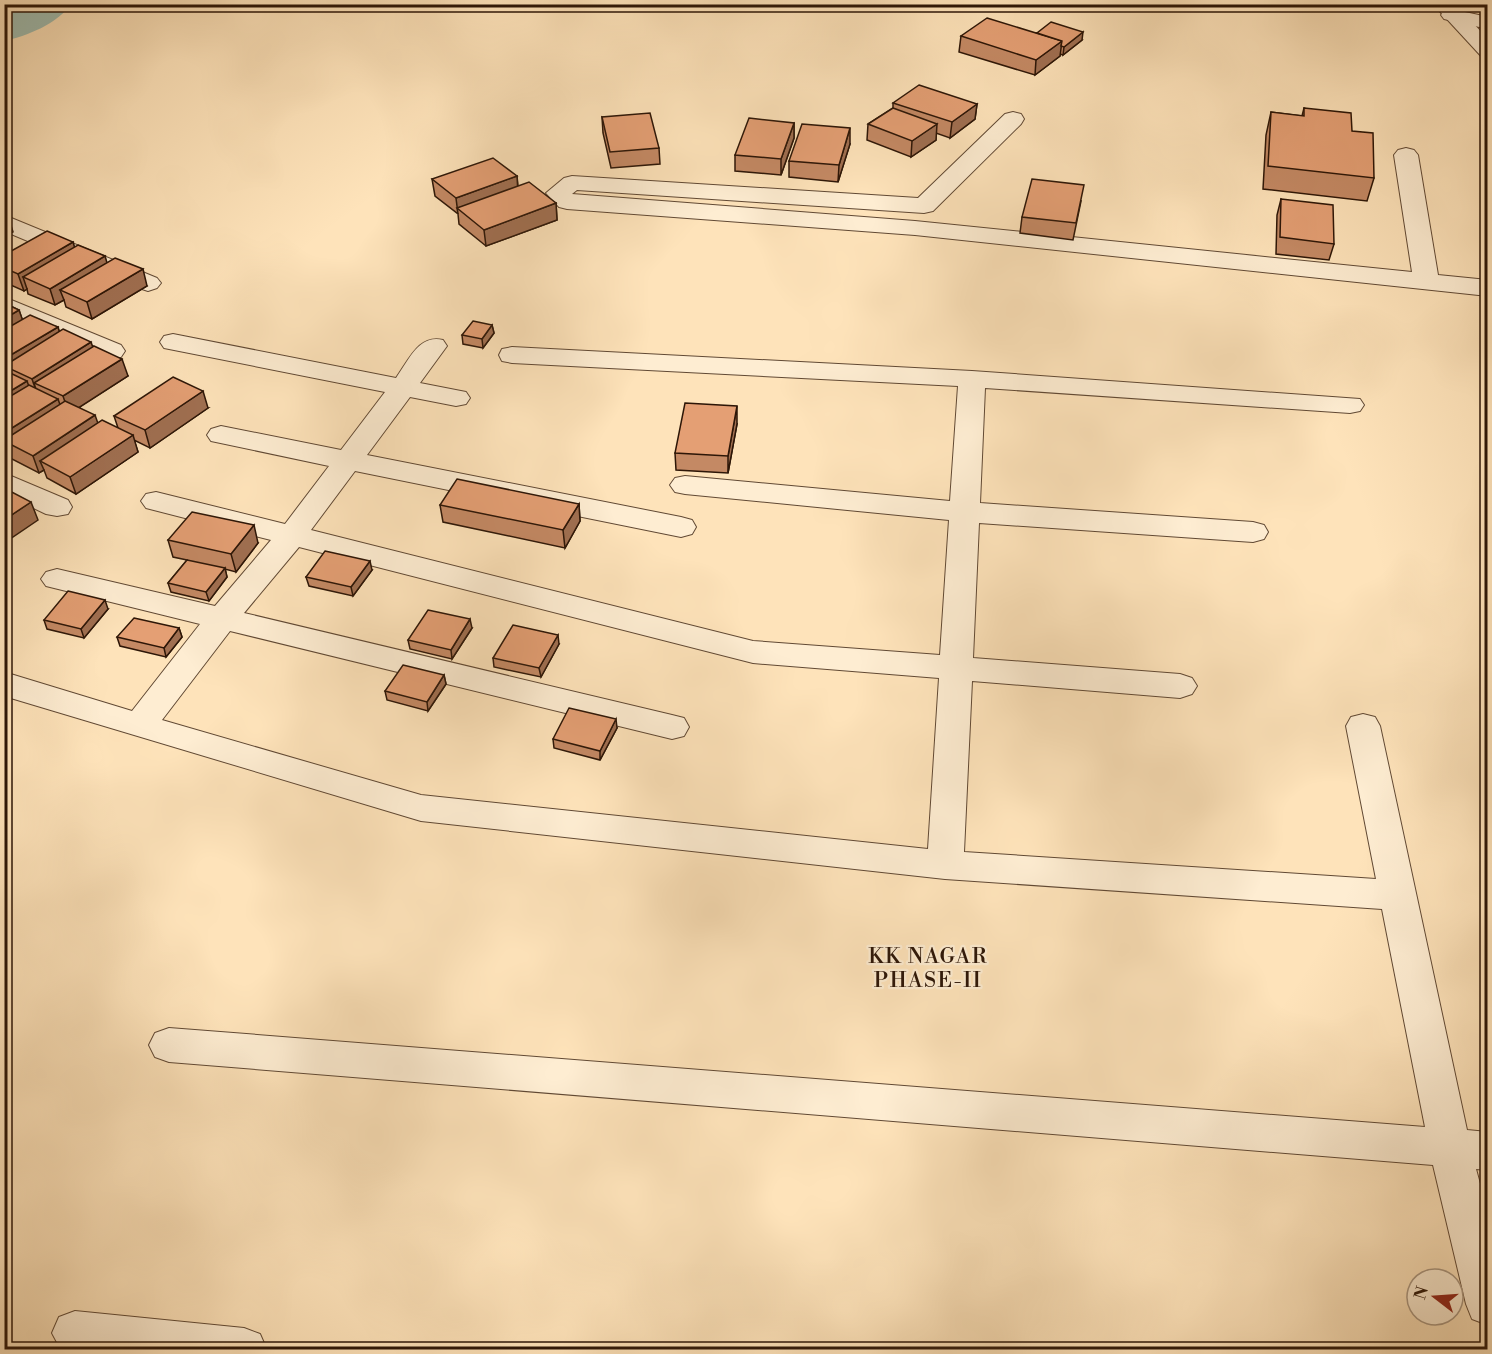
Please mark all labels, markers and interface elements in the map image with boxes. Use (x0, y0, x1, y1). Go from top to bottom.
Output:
district label: KK NAGAR PHASE-II (868, 944, 988, 994)
north arrow (1405, 1267, 1465, 1327)
text: N (1410, 1284, 1433, 1302)

